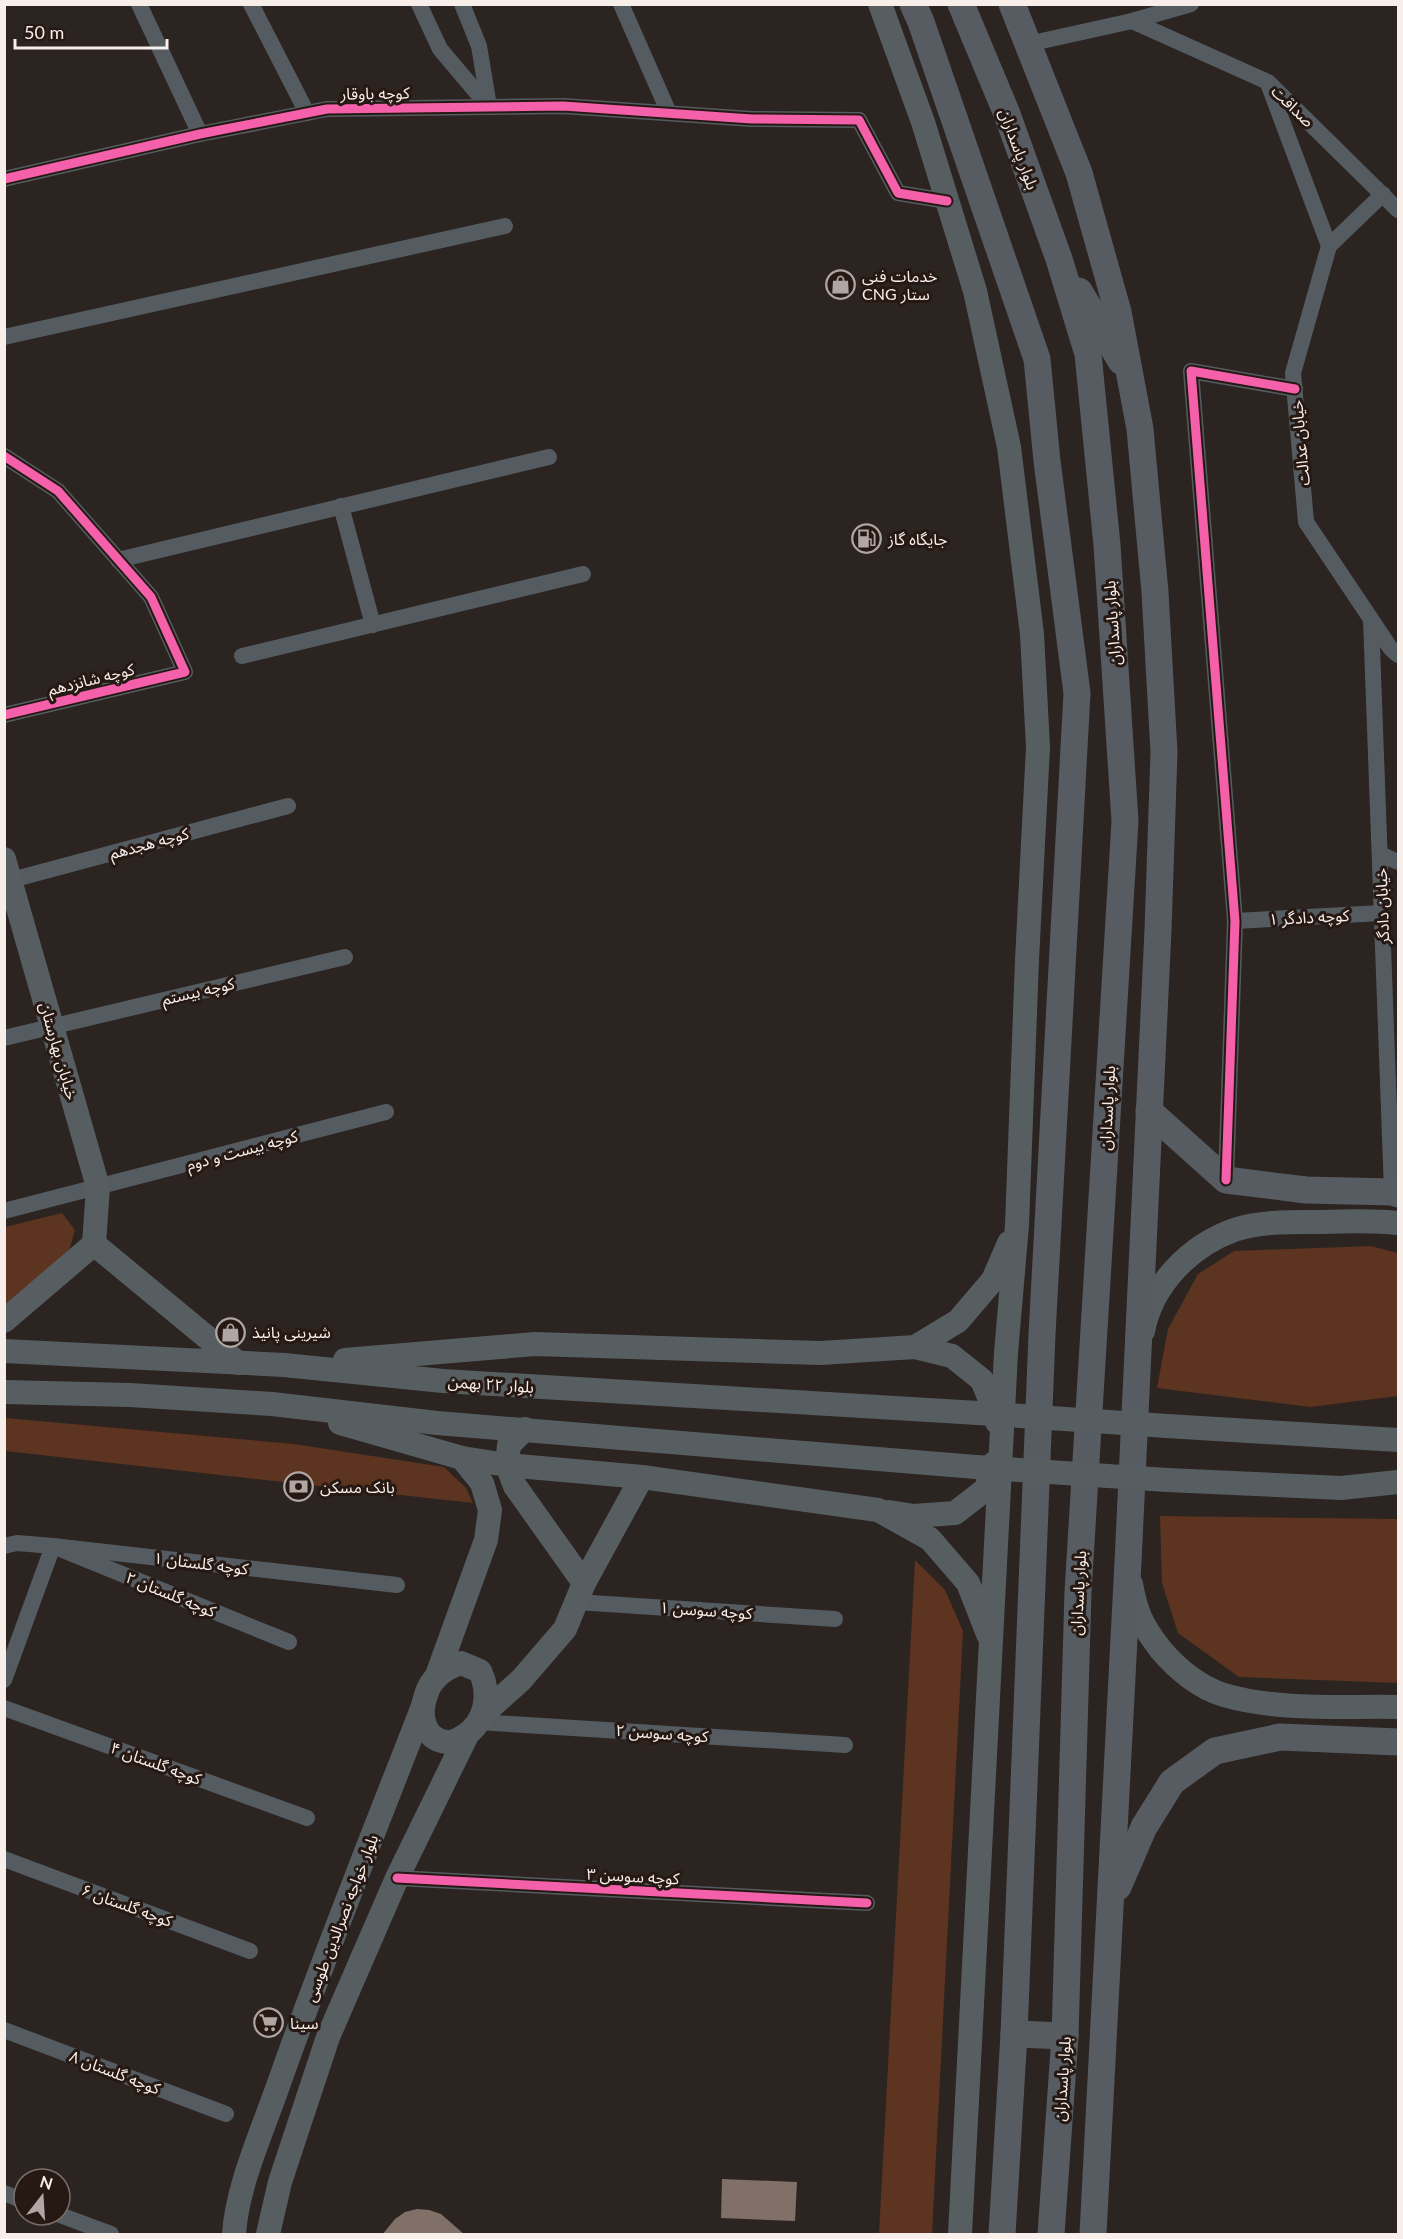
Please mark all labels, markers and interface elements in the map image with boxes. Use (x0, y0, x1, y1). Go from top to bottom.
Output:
scale bar (15, 12, 166, 50)
text: 50 m (24, 21, 64, 43)
street label: صداقت (1268, 81, 1318, 130)
street label: کوچه باوقار (339, 82, 410, 105)
street label: بلوار پاسداران (994, 106, 1043, 193)
place label: خدمات فنی‌ CNG ستار (862, 266, 937, 304)
shop icon: خدمات فنی‌ CNG ستار (825, 269, 857, 301)
street label: خیابان عدالت (1286, 399, 1314, 487)
fuel station icon: جایگاه گاز (851, 523, 883, 555)
place label: جایگاه گاز (887, 529, 947, 549)
street label: بلوار پاسداران (1099, 580, 1126, 666)
street label: کوچه شانزدهم (46, 658, 138, 702)
street label: کوچه هجدهم (107, 823, 192, 866)
street label: خیابان دادگر (1371, 868, 1393, 945)
street label: کوچه دادگر ۱ (1268, 905, 1350, 930)
street label: کوچه بیستم (160, 973, 238, 1012)
street label: خیابان بهارستان (36, 1000, 82, 1102)
street label: بلوار پاسداران (1095, 1065, 1120, 1151)
street label: کوچه بیست و دوم (184, 1125, 301, 1177)
shop icon: شیرینی پانیذ (215, 1316, 247, 1348)
place label: شیرینی پانیذ (252, 1322, 331, 1343)
street label: بلوار ۲۲ بهمن (447, 1371, 535, 1397)
bank icon: بانک مسکن (283, 1471, 315, 1503)
place label: بانک مسکن (320, 1477, 395, 1497)
street label: کوچه گلستان ۱ (152, 1547, 250, 1580)
street label: بلوار پاسداران (1066, 1550, 1091, 1636)
street label: کوچه گلستان ۲ (123, 1567, 219, 1622)
street label: کوچه سوسن ۱ (659, 1597, 753, 1624)
street label: کوچه سوسن ۲ (615, 1720, 709, 1747)
street label: کوچه گلستان ۴ (107, 1737, 205, 1790)
street label: بلوار خواجه نصرالدین طوسی (300, 1831, 382, 2005)
street label: کوچه سوسن ۳ (586, 1864, 680, 1889)
street label: کوچه گلستان ۶ (78, 1879, 176, 1932)
supermarket icon: سینا (253, 2007, 285, 2039)
place label: سینا (290, 2013, 319, 2032)
street label: بلوار پاسداران (1049, 2036, 1076, 2122)
street label: کوچه گلستان ۸ (67, 2046, 163, 2100)
north arrow (12, 2167, 72, 2227)
text: N (38, 2171, 55, 2193)

